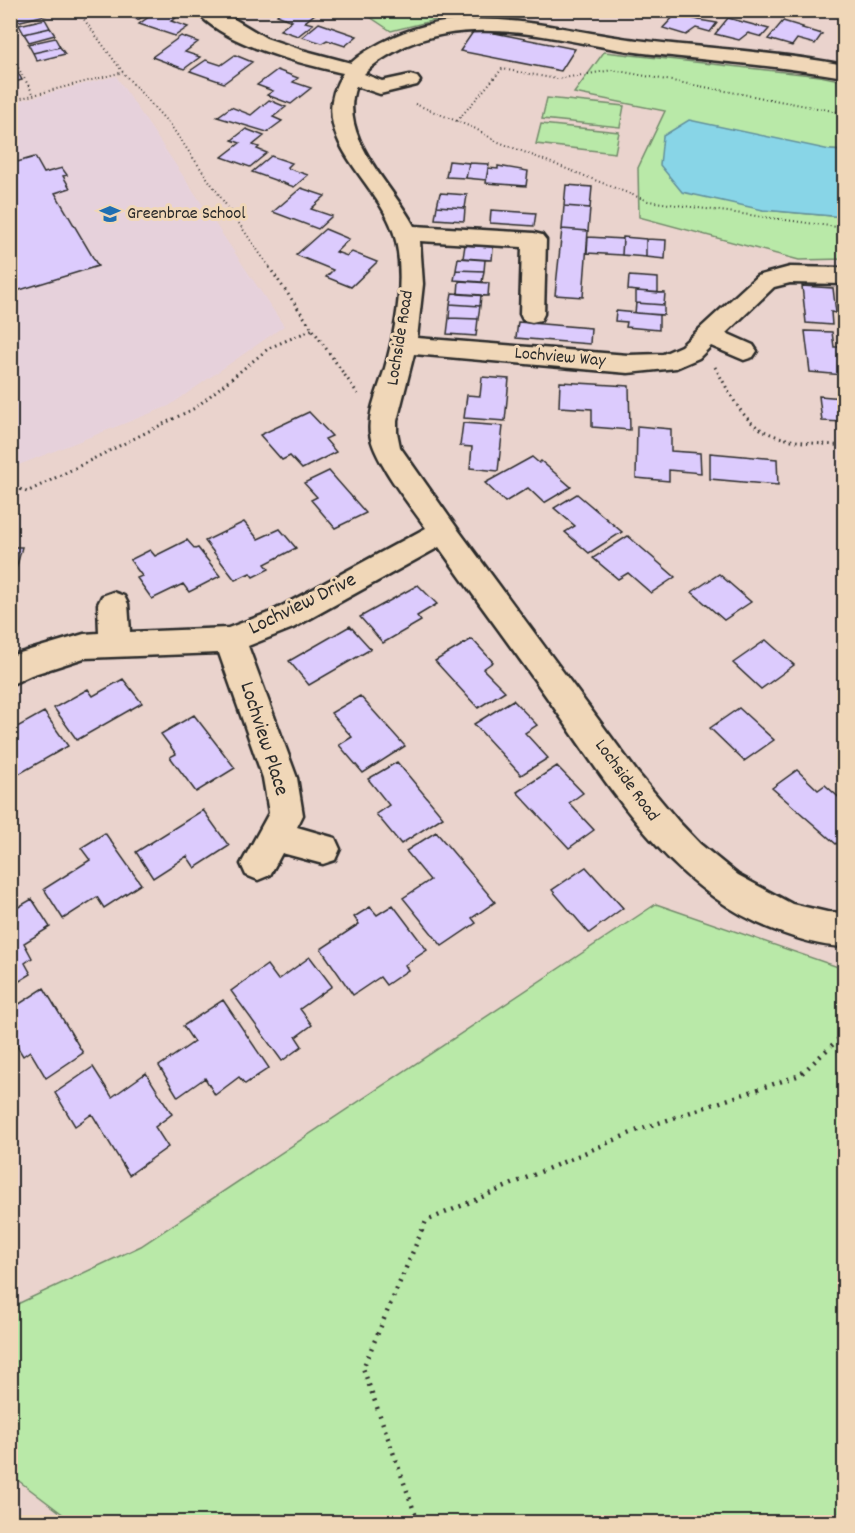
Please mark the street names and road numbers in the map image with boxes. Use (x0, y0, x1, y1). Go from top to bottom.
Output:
street label: Lochside Road (381, 289, 421, 387)
street label: Lochview Way (513, 342, 607, 374)
street label: Lochview Drive (244, 566, 362, 644)
street label: Lochview Place (230, 678, 296, 800)
street label: Lochside Road (588, 735, 664, 827)

